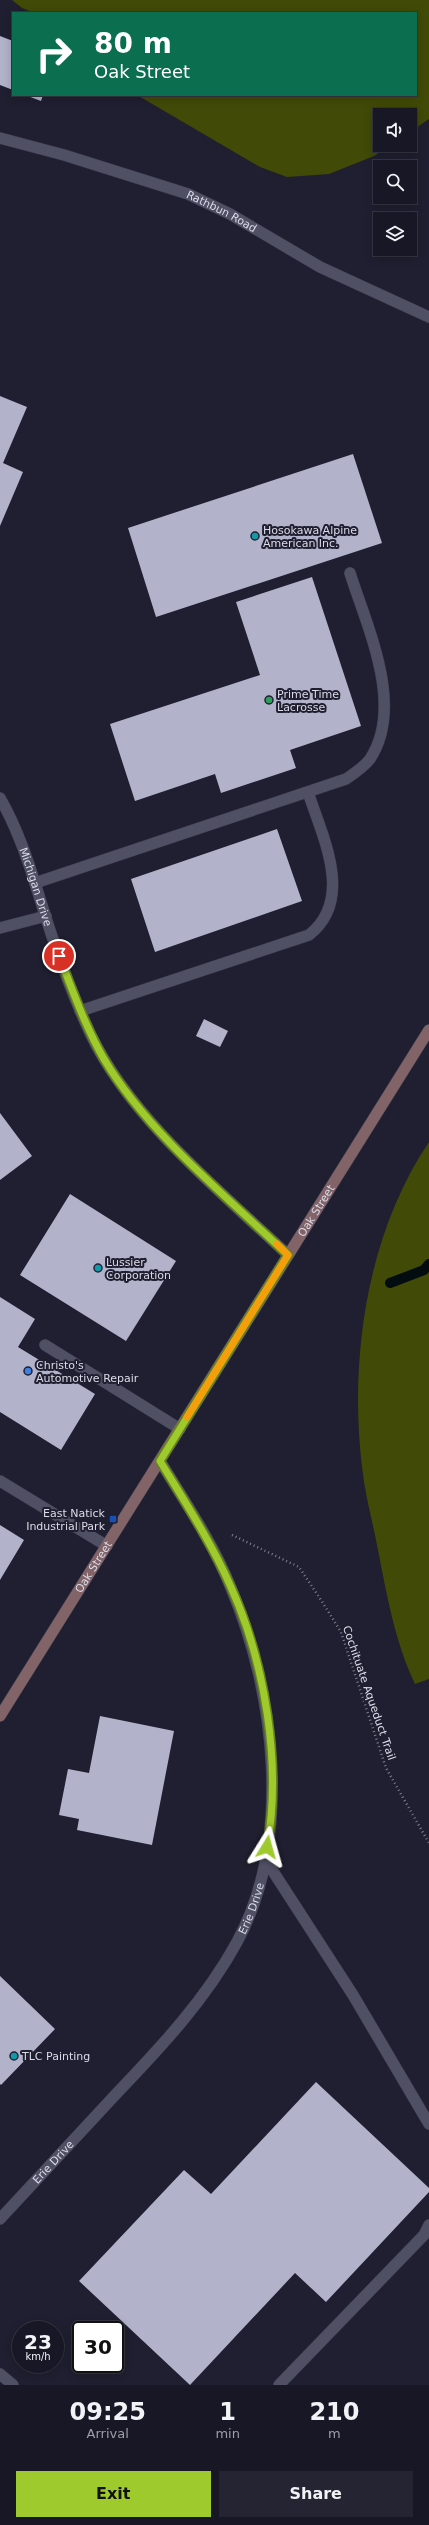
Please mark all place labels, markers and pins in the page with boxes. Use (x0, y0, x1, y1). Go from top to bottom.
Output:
place label: Hosokawa Alpine American Inc. (263, 524, 357, 550)
marker: Hosokawa Alpine American Inc. (250, 531, 260, 541)
place label: Prime Time Lacrosse (277, 688, 339, 714)
marker: Prime Time Lacrosse (264, 695, 274, 705)
pin (42, 939, 76, 973)
place label: Lussier Corporation (106, 1256, 171, 1282)
marker: Lussier Corporation (93, 1263, 103, 1273)
place label: Christo's Automotive Repair (36, 1359, 139, 1385)
marker: Christo's Automotive Repair (23, 1366, 33, 1376)
place label: East Natick Industrial Park (26, 1507, 106, 1533)
marker: East Natick Industrial Park (108, 1514, 118, 1524)
place label: TLC Painting (21, 2050, 90, 2063)
marker: TLC Painting (9, 2051, 19, 2061)

